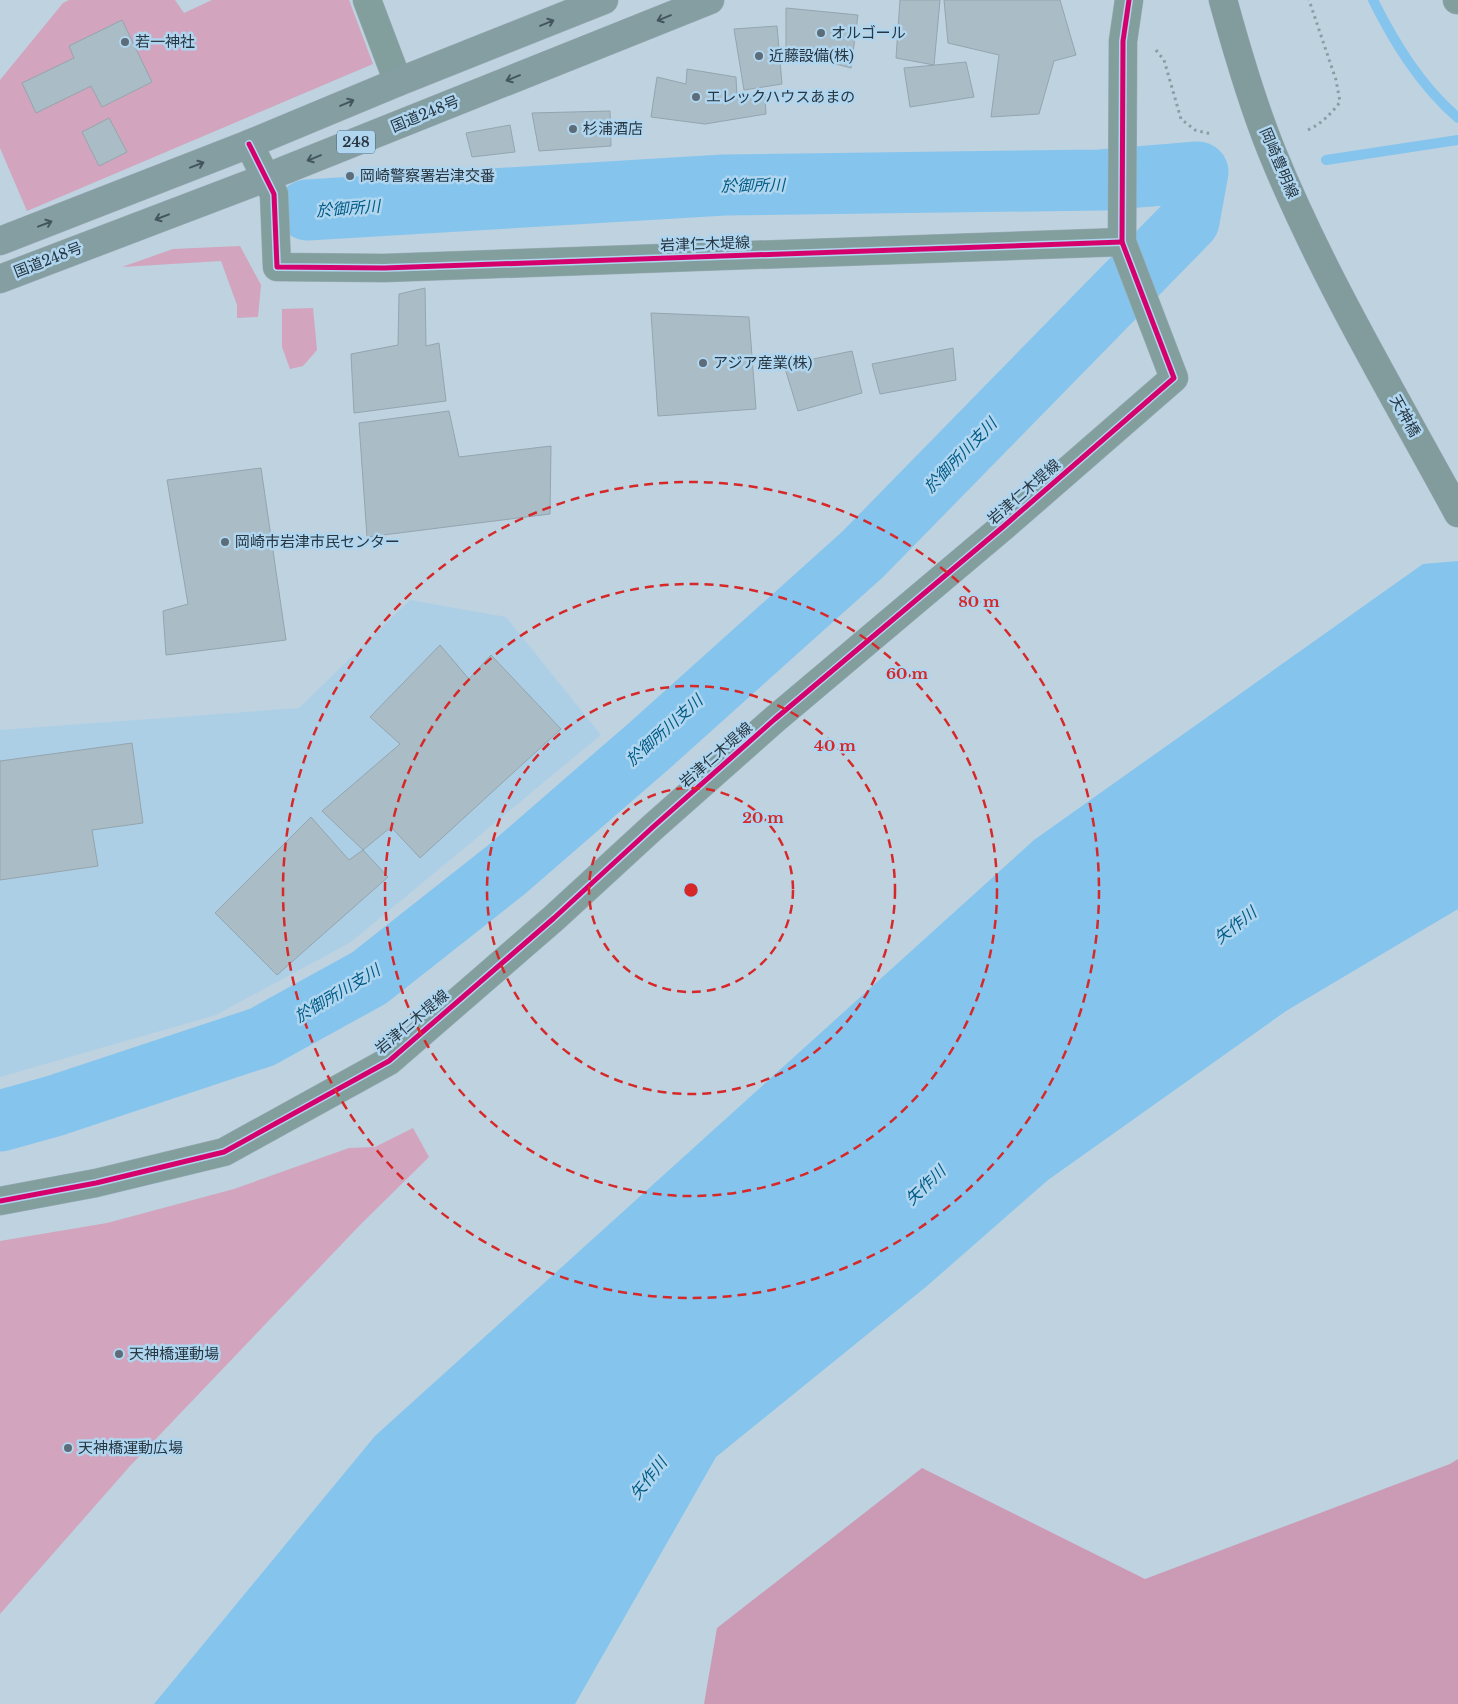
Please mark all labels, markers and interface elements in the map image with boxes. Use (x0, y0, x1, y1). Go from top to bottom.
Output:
one-way arrow (657, 14, 672, 23)
one-way arrow (539, 18, 554, 27)
place label: オルゴール (831, 23, 906, 42)
marker: オルゴール (815, 27, 827, 39)
place label: 若一神社 (135, 32, 195, 51)
marker: 若一神社 (119, 36, 131, 48)
place label: 近藤設備(株) (769, 46, 854, 65)
marker: 近藤設備(株) (753, 50, 765, 62)
one-way arrow (506, 75, 521, 84)
place label: エレックハウスあまの (706, 87, 855, 106)
street label: 国道248号 (388, 91, 462, 136)
marker: エレックハウスあまの (690, 91, 702, 103)
one-way arrow (339, 98, 354, 108)
place label: 杉浦酒店 (583, 119, 643, 138)
marker: 杉浦酒店 (567, 123, 579, 135)
street label: 岡崎豊明線 (1256, 125, 1303, 201)
road number: 248 (337, 130, 375, 154)
one-way arrow (307, 154, 322, 164)
one-way arrow (189, 159, 204, 169)
place label: 岡崎警察署岩津交番 (360, 166, 495, 185)
marker: 岡崎警察署岩津交番 (344, 170, 356, 182)
water label: 於御所川 (721, 174, 787, 196)
water label: 於御所川 (315, 196, 383, 220)
one-way arrow (155, 213, 170, 222)
one-way arrow (38, 218, 53, 227)
street label: 岩津仁木堤線 (660, 232, 750, 255)
street label: 国道248号 (11, 238, 85, 281)
place label: アジア産業(株) (713, 353, 812, 372)
marker: アジア産業(株) (697, 357, 709, 369)
street label: 天神橋 (1386, 391, 1425, 440)
water label: 於御所川支川 (919, 412, 1002, 496)
street label: 岩津仁木堤線 (983, 455, 1064, 528)
place label: 岡崎市岩津市民センター (235, 532, 400, 551)
marker: 岡崎市岩津市民センター (219, 536, 231, 548)
text: 80 m (958, 592, 1000, 611)
text: 60 m (886, 664, 928, 683)
water label: 於御所川支川 (622, 689, 708, 770)
street label: 岩津仁木堤線 (675, 718, 756, 791)
text: 40 m (814, 736, 856, 755)
text: 20 m (742, 808, 784, 827)
centre of rings (682, 881, 700, 899)
water label: 矢作川 (1210, 901, 1262, 948)
water label: 於御所川支川 (291, 959, 385, 1026)
street label: 岩津仁木堤線 (371, 985, 452, 1058)
water label: 矢作川 (901, 1160, 951, 1209)
place label: 天神橋運動場 (129, 1344, 219, 1363)
marker: 天神橋運動場 (113, 1348, 125, 1360)
place label: 天神橋運動広場 (78, 1438, 183, 1457)
marker: 天神橋運動広場 (62, 1442, 74, 1454)
water label: 矢作川 (625, 1451, 672, 1503)

